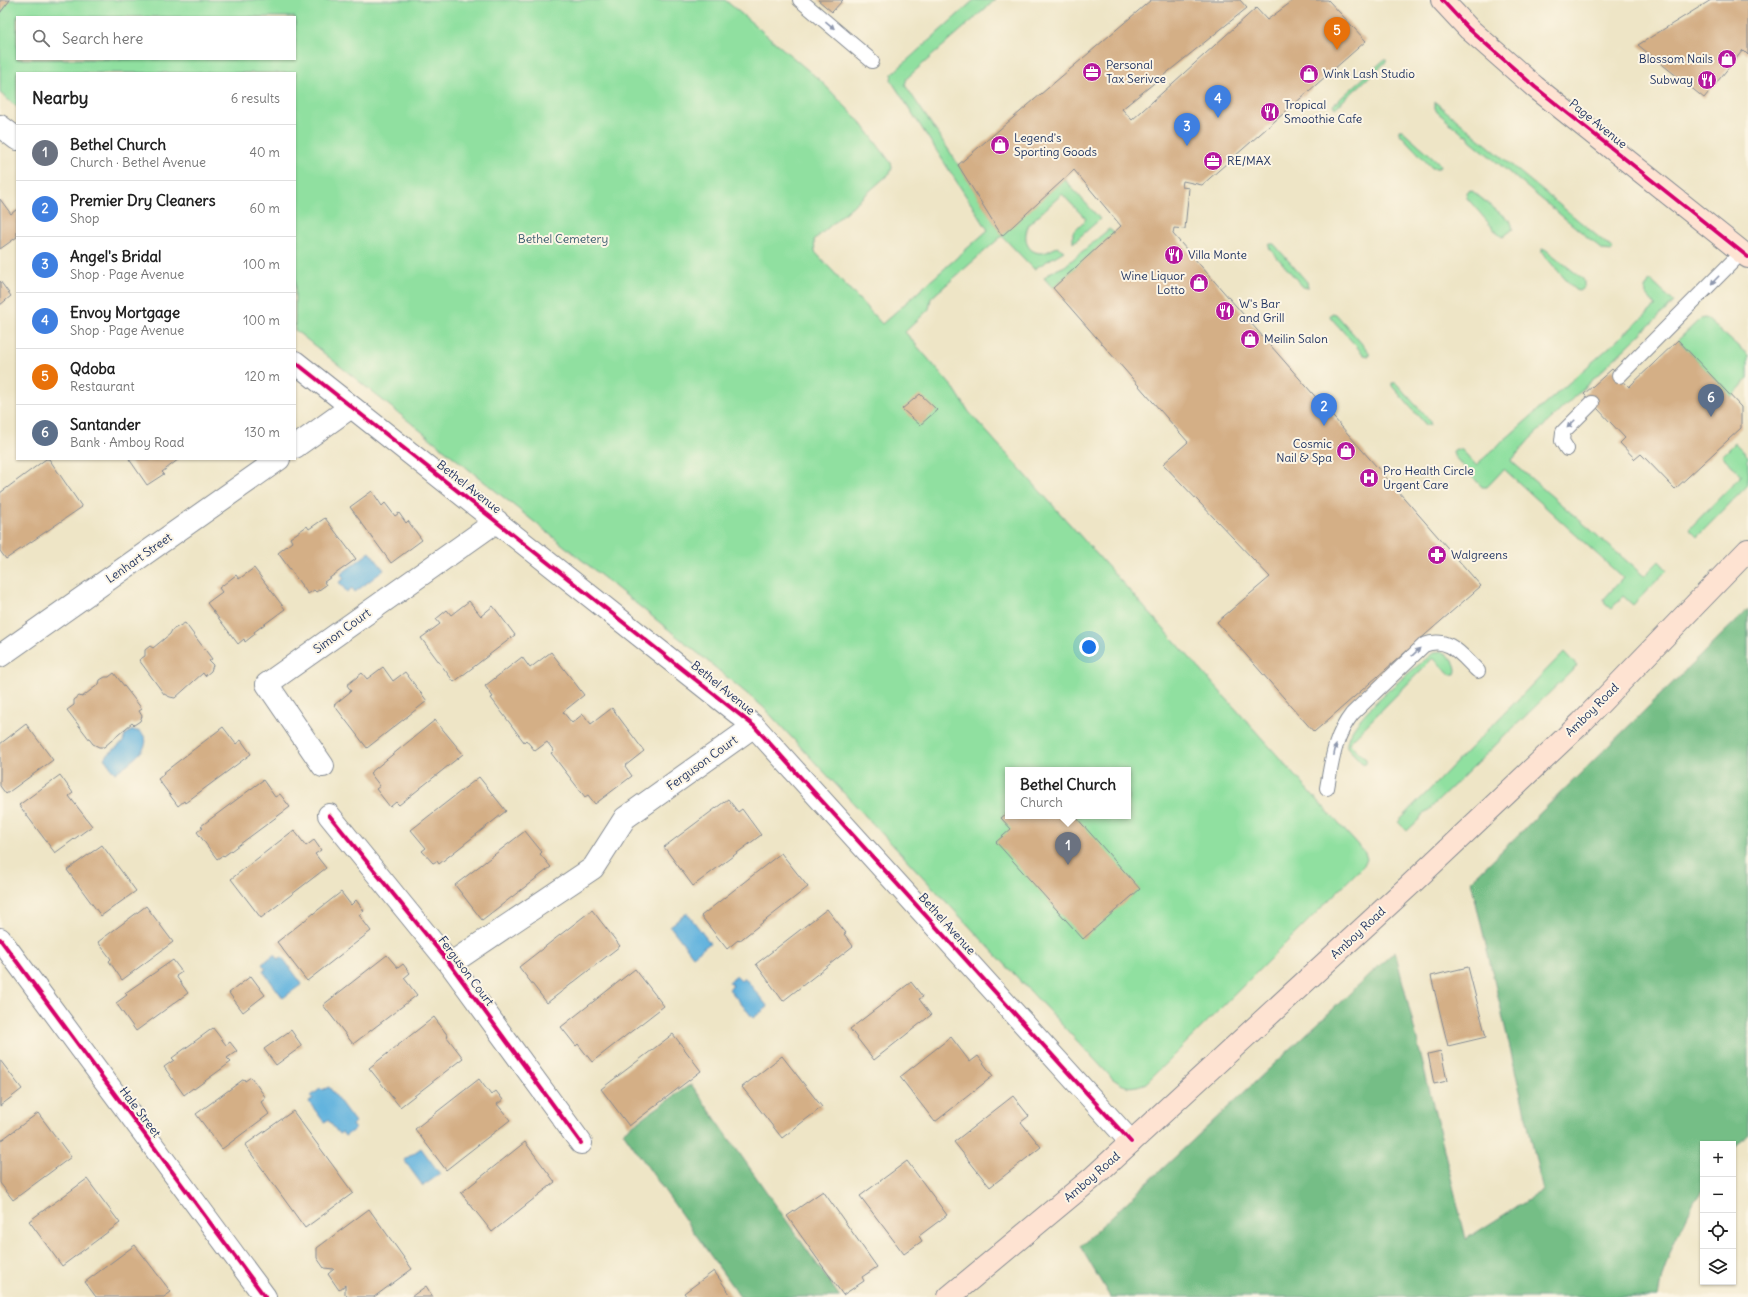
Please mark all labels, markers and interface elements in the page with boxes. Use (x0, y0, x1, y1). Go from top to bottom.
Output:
search box (16, 16, 296, 60)
pin: 5 (1324, 17, 1350, 50)
one-way arrow (824, 21, 835, 30)
icon: search (30, 27, 52, 49)
text: Search here (62, 29, 143, 48)
shop icon: Blossom Nails (1716, 48, 1738, 70)
place label: Blossom Nails (1639, 51, 1713, 66)
place label: Personal Tax Serivce (1106, 57, 1166, 86)
office icon: Personal Tax Serivce (1081, 61, 1103, 83)
shop icon: Wink Lash Studio (1298, 63, 1320, 85)
place label: Wink Lash Studio (1323, 66, 1415, 81)
restaurant icon: Subway (1696, 69, 1718, 91)
place label: Subway (1650, 72, 1693, 87)
pin: 4 (1205, 85, 1231, 118)
text: Nearby (32, 87, 88, 109)
text: 6 results (231, 90, 280, 107)
street label: Page Avenue (1566, 96, 1630, 151)
place label: Tropical Smoothie Cafe (1284, 97, 1362, 126)
restaurant icon: Tropical Smoothie Cafe (1259, 101, 1281, 123)
pin: 3 (1174, 113, 1200, 146)
place label: Legend's Sporting Goods (1014, 130, 1097, 159)
shop icon: Legend's Sporting Goods (989, 134, 1011, 156)
text: Bethel Church (70, 135, 166, 154)
text: 1 (42, 144, 48, 161)
text: 40 m (249, 144, 280, 161)
office icon: RE/MAX (1202, 150, 1224, 172)
place label: RE/MAX (1227, 153, 1271, 168)
text: Church · Bethel Avenue (70, 154, 206, 171)
text: Premier Dry Cleaners (70, 191, 216, 210)
text: 2 (41, 200, 49, 217)
text: 60 m (249, 200, 280, 217)
text: Shop (70, 210, 99, 227)
park label: Bethel Cemetery (518, 231, 608, 246)
restaurant icon: Villa Monte (1163, 244, 1185, 266)
text: Angel's Bridal (70, 247, 161, 266)
place label: Villa Monte (1188, 247, 1247, 262)
text: 3 (41, 256, 49, 273)
text: 100 m (243, 256, 280, 273)
text: Shop · Page Avenue (70, 266, 184, 283)
place label: Wine Liquor Lotto (1121, 268, 1185, 297)
shop icon: Wine Liquor Lotto (1188, 272, 1210, 294)
one-way arrow (1710, 275, 1720, 285)
place label: W's Bar and Grill (1239, 296, 1284, 325)
restaurant icon: W's Bar and Grill (1214, 300, 1236, 322)
text: Envoy Mortgage (70, 303, 180, 322)
text: 4 (41, 312, 49, 329)
text: 100 m (243, 312, 280, 329)
text: Shop · Page Avenue (70, 322, 184, 339)
shop icon: Meilin Salon (1239, 328, 1261, 350)
place label: Meilin Salon (1264, 331, 1328, 346)
text: Qdoba (70, 359, 115, 378)
text: 5 (41, 368, 49, 385)
text: 120 m (245, 368, 280, 385)
text: Restaurant (70, 378, 135, 395)
pin: 6 (1698, 384, 1724, 417)
pin: 2 (1311, 393, 1337, 426)
text: Santander (70, 415, 141, 434)
one-way arrow (1566, 419, 1576, 429)
text: 6 (41, 424, 49, 441)
text: 130 m (244, 424, 280, 441)
text: Bank · Amboy Road (70, 434, 184, 451)
place label: Cosmic Nail & Spa (1276, 436, 1332, 465)
shop icon: Cosmic Nail & Spa (1335, 440, 1357, 462)
street label: Bethel Avenue (434, 457, 504, 516)
place label: Pro Health Circle Urgent Care (1383, 463, 1474, 492)
hospital icon: Pro Health Circle Urgent Care (1358, 467, 1380, 489)
street label: Lenhart Street (103, 529, 175, 586)
pharmacy icon: Walgreens (1426, 544, 1448, 566)
place label: Walgreens (1451, 547, 1508, 562)
street label: Simon Court (310, 605, 373, 656)
your location (1079, 637, 1099, 657)
one-way arrow (1411, 647, 1421, 657)
street label: Bethel Avenue (688, 657, 758, 718)
street label: Amboy Road (1562, 680, 1621, 739)
street label: Ferguson Court (664, 732, 740, 793)
one-way arrow (1332, 744, 1338, 756)
popup (1005, 767, 1131, 819)
text: Bethel Church (1020, 775, 1116, 794)
text: Church (1020, 794, 1063, 811)
pin: 1 (1055, 832, 1081, 865)
street label: Bethel Avenue (916, 890, 979, 957)
street label: Amboy Road (1327, 903, 1388, 962)
street label: Ferguson Court (435, 933, 498, 1009)
street label: Hale Street (117, 1083, 164, 1140)
map controls (1700, 1141, 1736, 1285)
button: + (1700, 1141, 1736, 1177)
street label: Amboy Road (1061, 1148, 1123, 1205)
button: − (1700, 1177, 1736, 1213)
button: locate (1700, 1213, 1736, 1249)
button: layers (1700, 1249, 1736, 1285)

